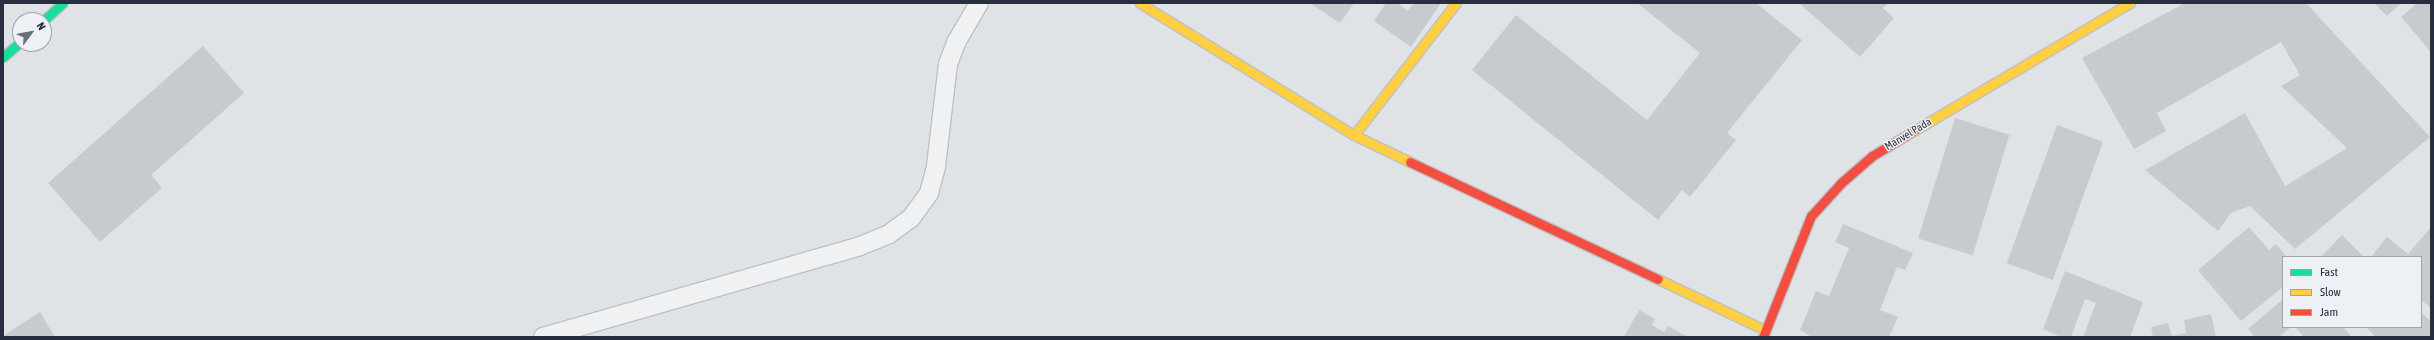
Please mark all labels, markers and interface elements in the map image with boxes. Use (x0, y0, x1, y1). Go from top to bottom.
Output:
north arrow (12, 12, 52, 52)
text: N (35, 20, 48, 32)
street label: Manvel Pada (1882, 115, 1934, 153)
legend (2282, 256, 2422, 328)
text: Fast (2320, 265, 2338, 279)
text: Slow (2320, 285, 2341, 299)
text: Jam (2320, 305, 2338, 319)

